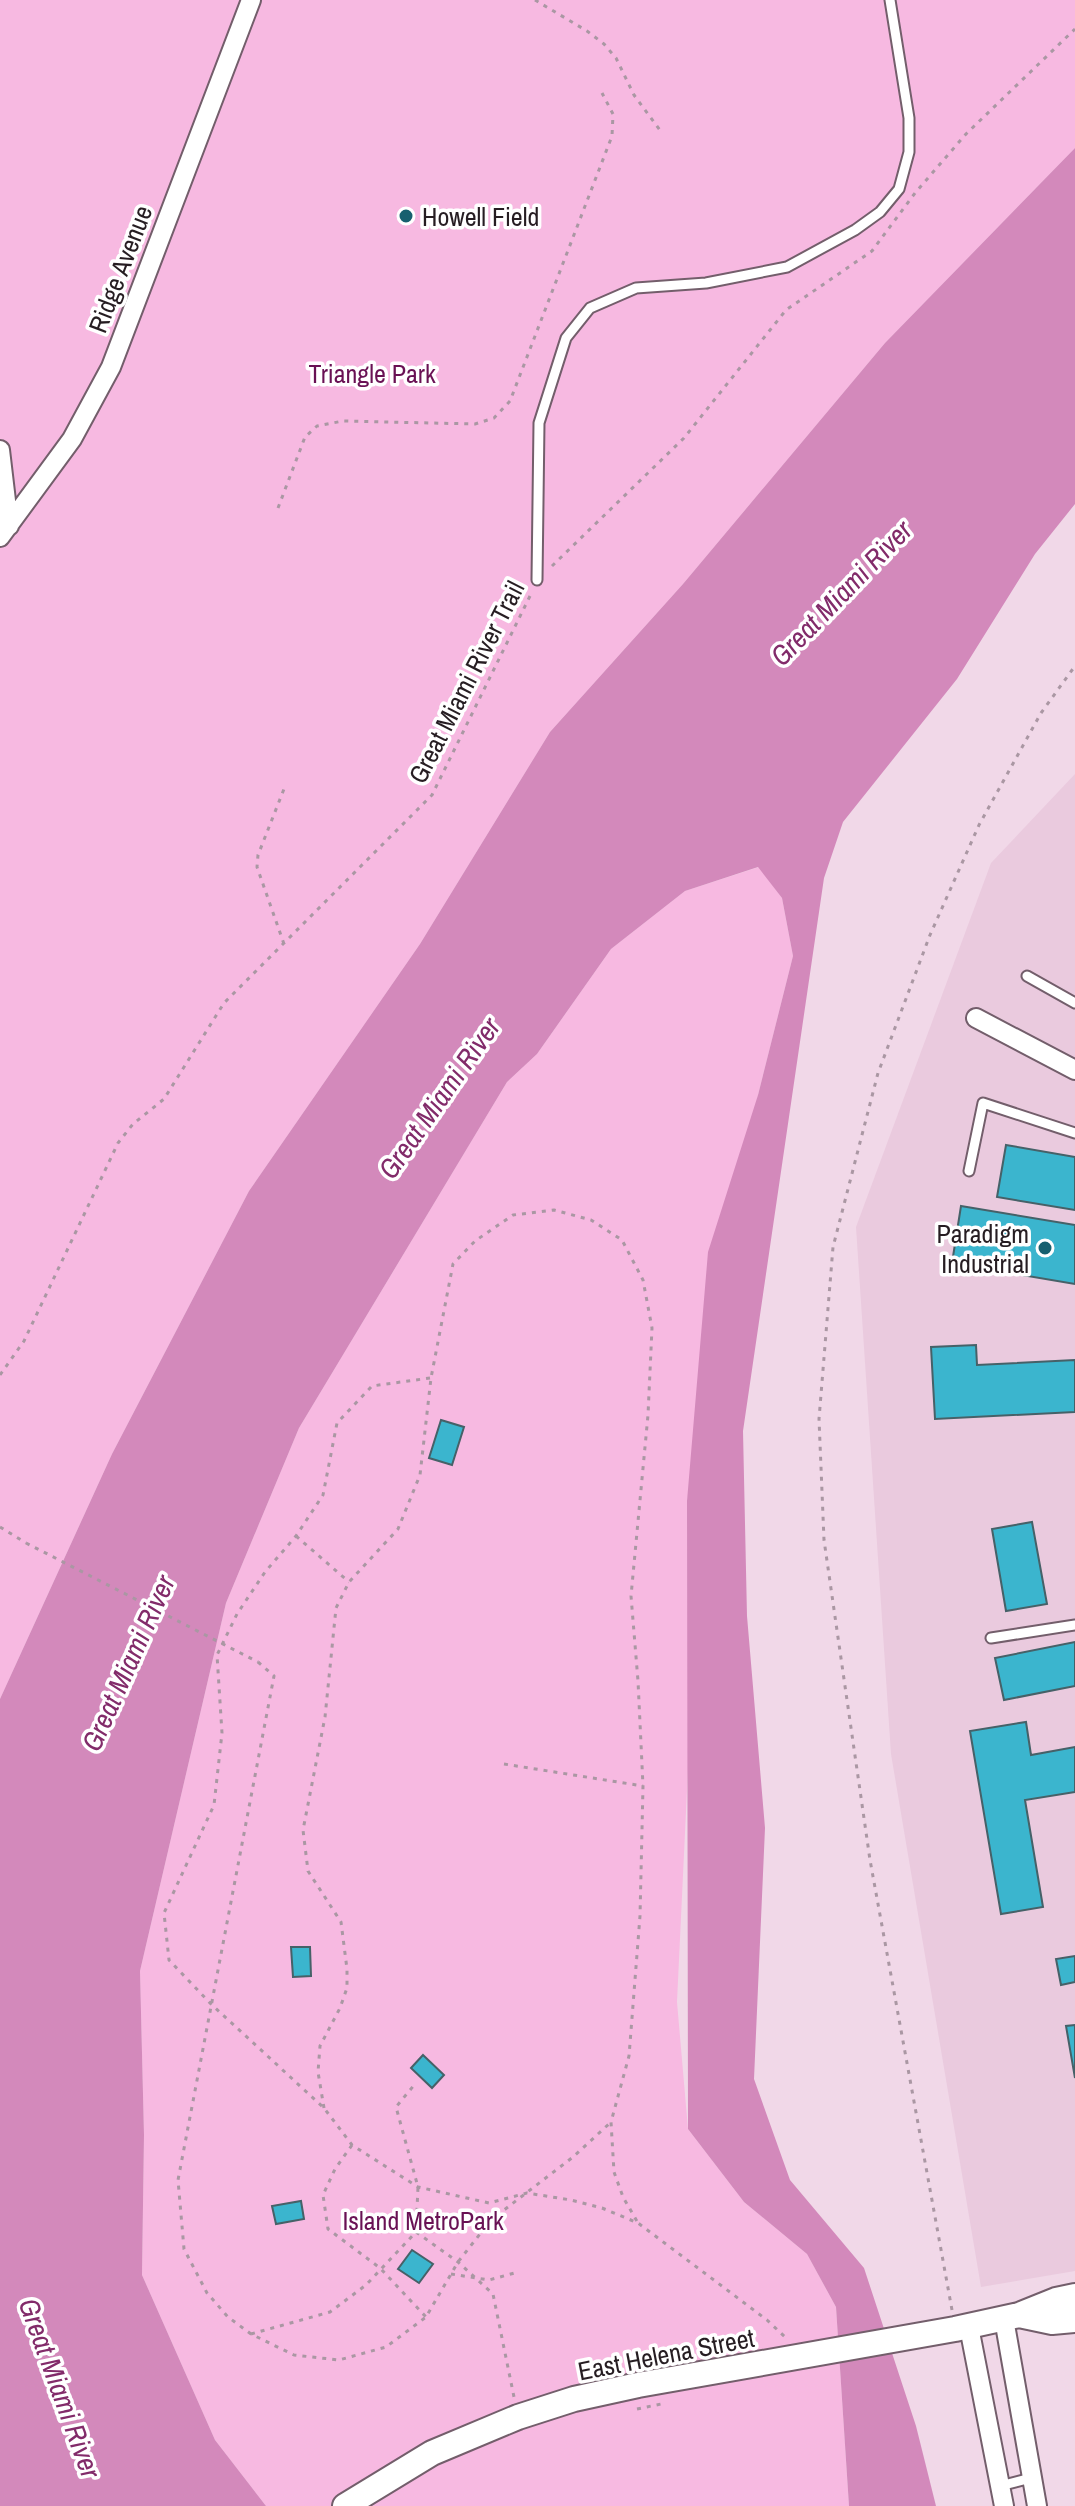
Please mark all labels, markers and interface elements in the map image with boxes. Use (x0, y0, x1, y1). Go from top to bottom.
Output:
place label: Howell Field (422, 199, 539, 234)
street label: Ridge Avenue (80, 200, 160, 338)
marker: Howell Field (397, 207, 415, 225)
park label: Triangle Park (308, 356, 436, 391)
water label: Great Miami River (762, 511, 921, 674)
street label: Great Miami River Trail (400, 575, 532, 789)
water label: Great Miami River (369, 1009, 509, 1186)
place label: Paradigm Industrial (937, 1216, 1029, 1281)
marker: Paradigm Industrial (1036, 1239, 1054, 1257)
water label: Great Miami River (72, 1568, 184, 1757)
park label: Island MetroPark (342, 2203, 504, 2238)
water label: Great Miami River (10, 2293, 111, 2484)
street label: East Helena Street (575, 2320, 757, 2388)

